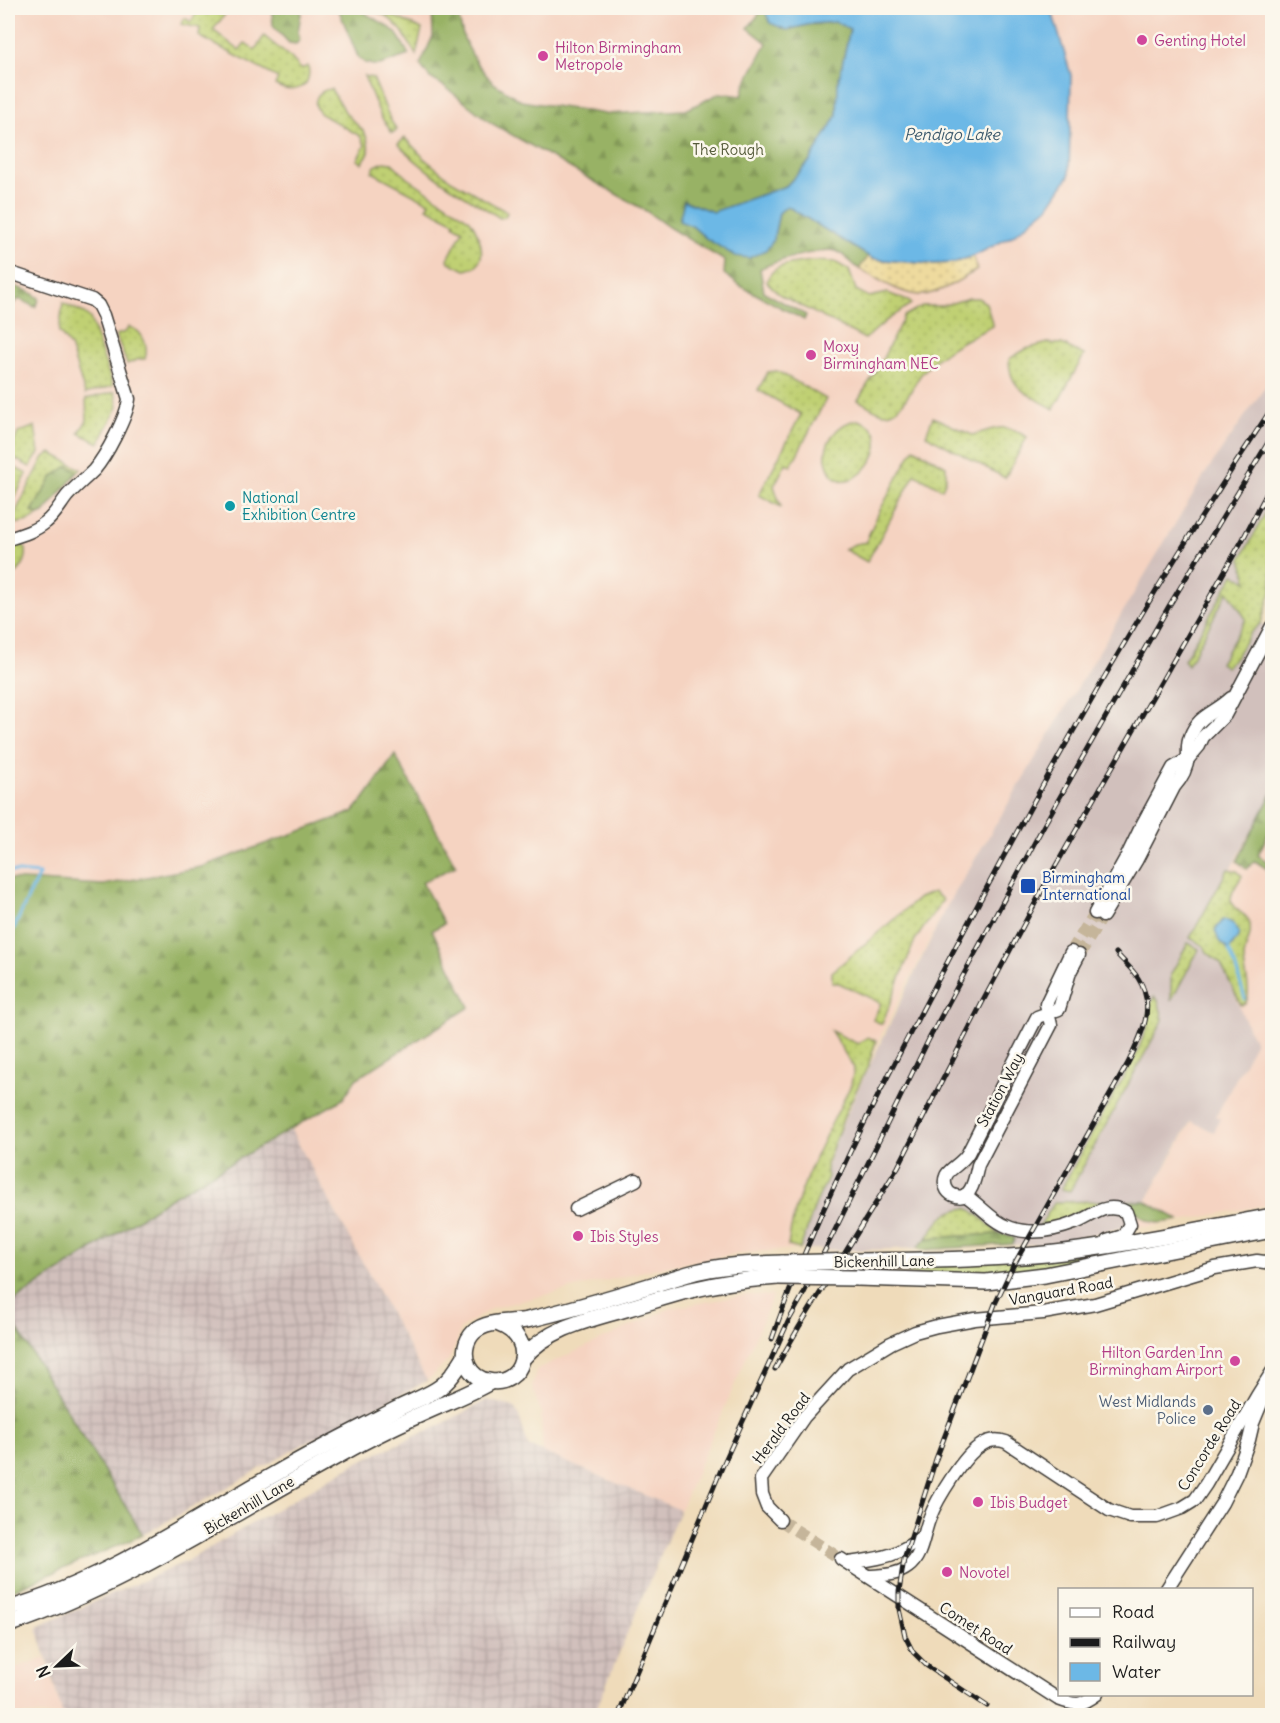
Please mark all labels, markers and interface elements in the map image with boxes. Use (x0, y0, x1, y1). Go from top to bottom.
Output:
place label: Genting Hotel (1154, 31, 1246, 50)
marker: Genting Hotel (1135, 33, 1149, 47)
place label: Hilton Birmingham Metropole (555, 38, 681, 74)
marker: Hilton Birmingham Metropole (536, 49, 550, 63)
water label: Pendigo Lake (904, 124, 1001, 144)
park label: The Rough (692, 140, 764, 159)
place label: Moxy Birmingham NEC (823, 337, 939, 373)
marker: Moxy Birmingham NEC (804, 348, 818, 362)
place label: National Exhibition Centre (242, 488, 356, 524)
marker: National Exhibition Centre (223, 499, 237, 513)
place label: Birmingham International (1042, 868, 1131, 904)
marker: Birmingham International (1019, 877, 1037, 895)
street label: Station Way (973, 1050, 1027, 1130)
place label: Ibis Styles (590, 1227, 659, 1246)
marker: Ibis Styles (571, 1229, 585, 1243)
street label: Bickenhill Lane (833, 1251, 935, 1271)
street label: Vanguard Road (1008, 1272, 1115, 1309)
place label: Hilton Garden Inn Birmingham Airport (1089, 1343, 1223, 1379)
marker: Hilton Garden Inn Birmingham Airport (1228, 1354, 1242, 1368)
street label: Herald Road (748, 1389, 814, 1467)
place label: West Midlands Police (1099, 1392, 1196, 1428)
street label: Concorde Road (1173, 1396, 1245, 1494)
marker: West Midlands Police (1201, 1403, 1215, 1417)
street label: Bickenhill Lane (201, 1472, 297, 1538)
place label: Ibis Budget (990, 1493, 1067, 1512)
marker: Ibis Budget (971, 1495, 985, 1509)
place label: Novotel (959, 1563, 1010, 1582)
marker: Novotel (940, 1565, 954, 1579)
legend (1058, 1588, 1253, 1696)
street label: Comet Road (936, 1597, 1016, 1659)
text: Road (1112, 1600, 1155, 1623)
text: Railway (1112, 1630, 1176, 1653)
north arrow (27, 1636, 87, 1696)
text: Water (1112, 1660, 1162, 1683)
text: N (32, 1663, 55, 1681)

